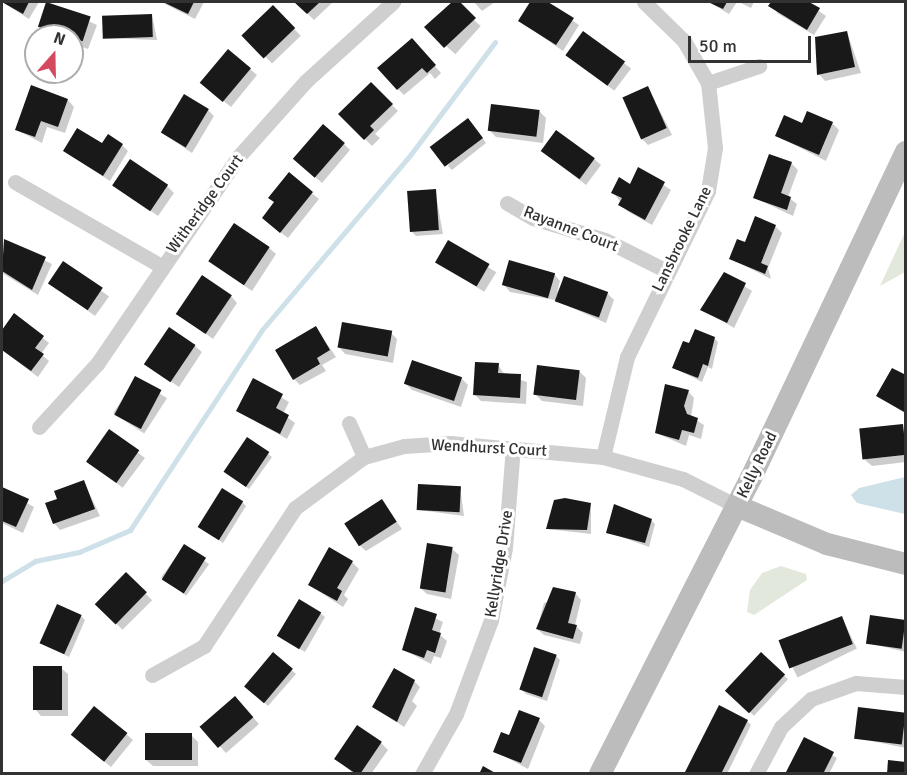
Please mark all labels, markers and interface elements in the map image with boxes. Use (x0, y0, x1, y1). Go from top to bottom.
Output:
north arrow (24, 24, 84, 84)
scale bar (691, 24, 814, 62)
text: N (51, 28, 68, 50)
text: 50 m (699, 35, 737, 57)
street label: Witheridge Court (163, 151, 247, 257)
street label: Lansbrooke Lane (648, 183, 716, 295)
street label: Rayanne Court (521, 202, 621, 256)
street label: Kelly Road (733, 429, 781, 501)
street label: Wendhurst Court (431, 435, 547, 461)
street label: Kellyridge Drive (481, 509, 517, 619)

